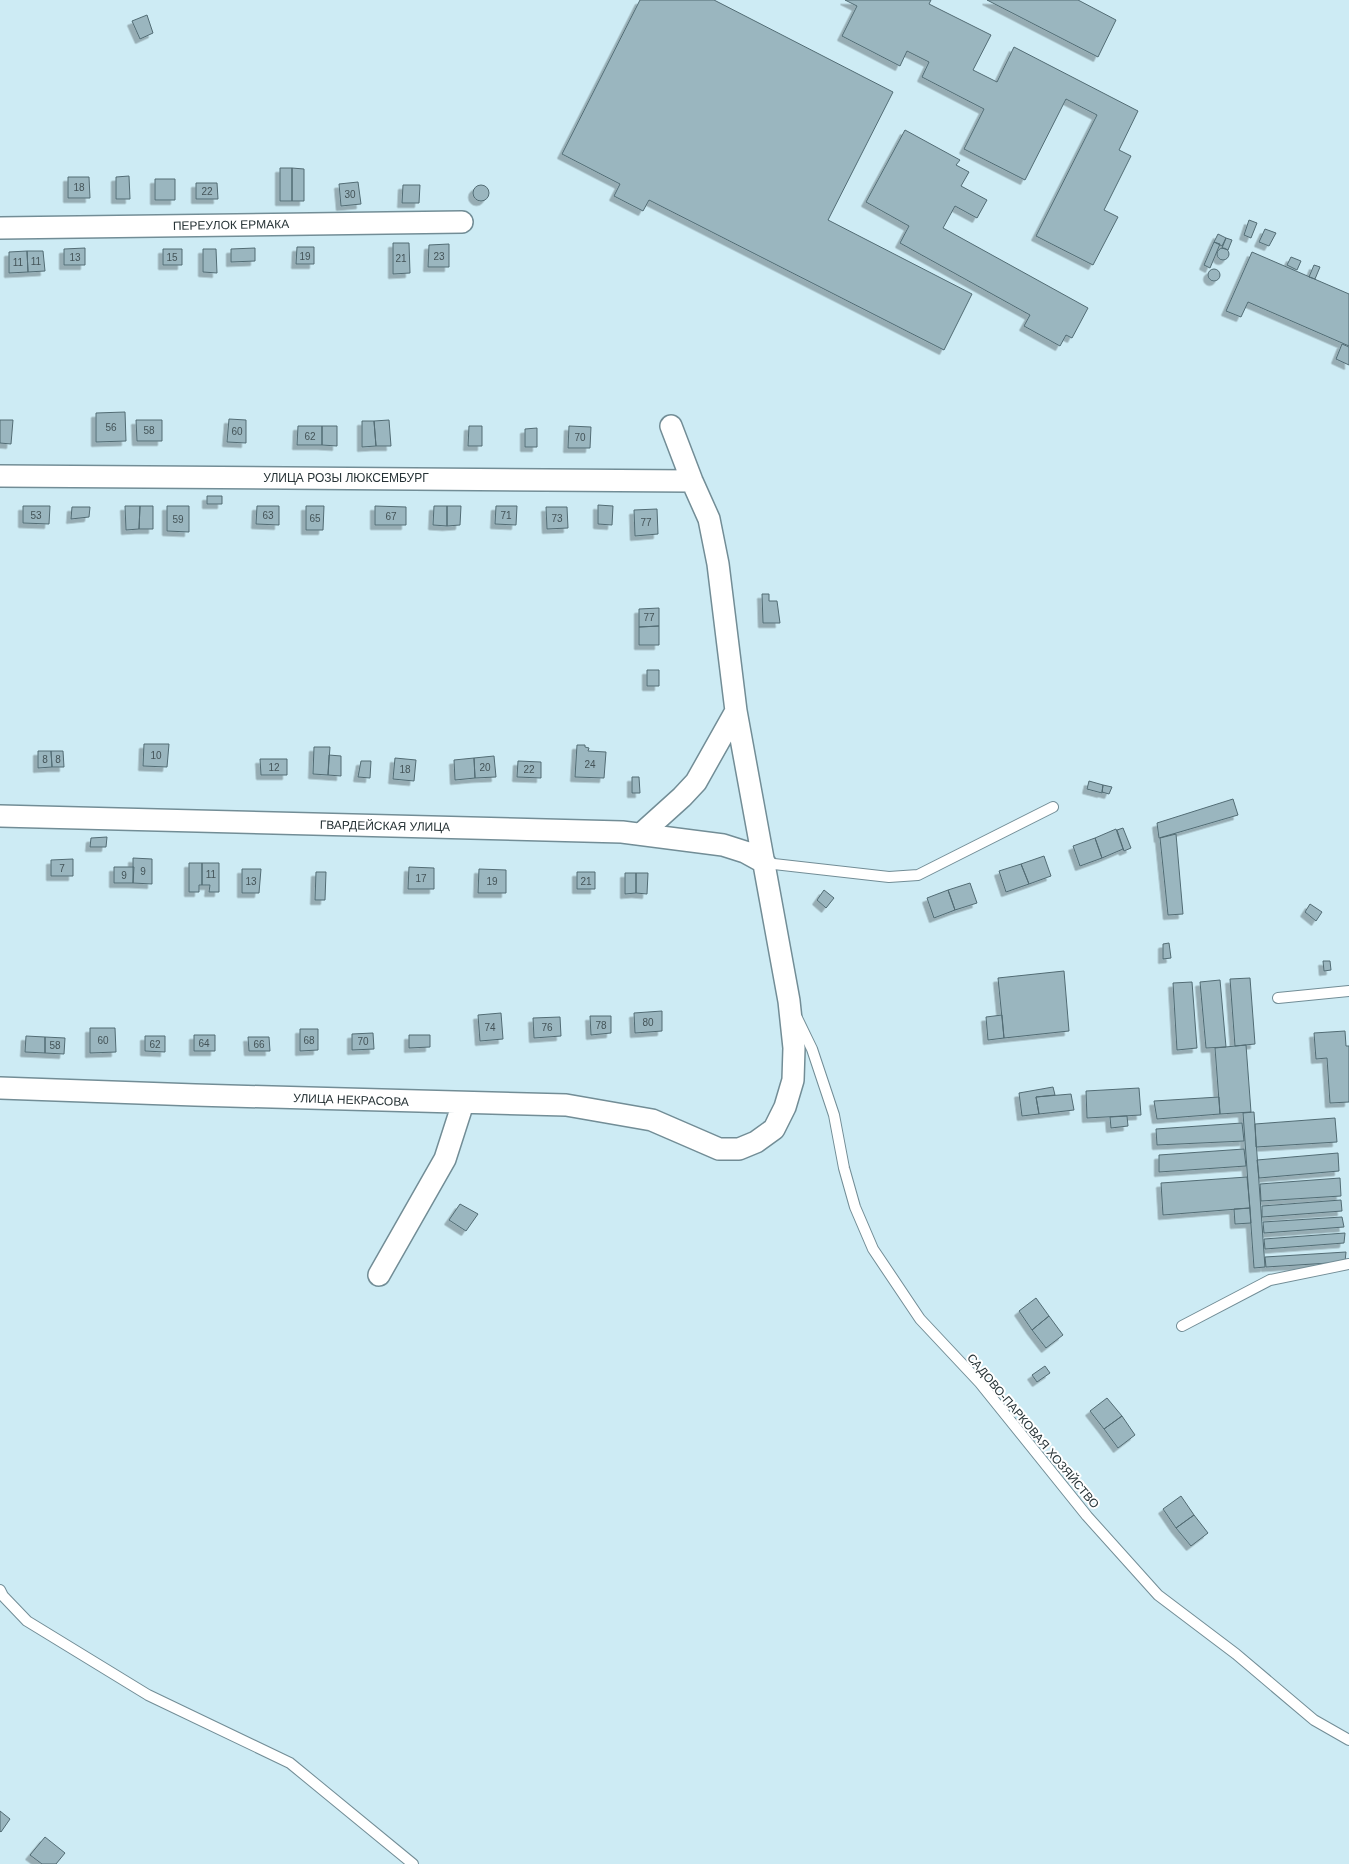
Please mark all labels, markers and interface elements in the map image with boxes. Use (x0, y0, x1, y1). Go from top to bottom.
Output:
house number: 18 (73, 182, 85, 193)
house number: 22 (201, 186, 213, 197)
house number: 30 (344, 189, 356, 200)
street label: ПЕРЕУЛОК ЕРМАКА (173, 217, 289, 233)
house number: 19 (299, 251, 311, 262)
house number: 23 (433, 251, 445, 262)
house number: 13 (69, 252, 81, 263)
house number: 15 (166, 252, 178, 263)
house number: 21 (395, 253, 407, 264)
house number: 11 (31, 256, 42, 267)
house number: 11 (13, 257, 24, 268)
house number: 56 (105, 422, 117, 433)
house number: 58 (143, 425, 155, 436)
house number: 60 (231, 426, 243, 437)
house number: 62 (304, 431, 316, 442)
house number: 70 (574, 432, 586, 443)
street label: УЛИЦА РОЗЫ ЛЮКСЕМБУРГ (263, 471, 429, 485)
house number: 53 (30, 510, 42, 521)
house number: 63 (262, 510, 274, 521)
house number: 71 (500, 510, 512, 521)
house number: 67 (385, 511, 397, 522)
house number: 65 (309, 513, 321, 524)
house number: 73 (551, 513, 563, 524)
house number: 59 (172, 514, 184, 525)
house number: 77 (640, 517, 652, 528)
house number: 77 (643, 612, 655, 623)
house number: 10 (150, 750, 162, 761)
house number: 8 (42, 754, 48, 765)
house number: 8 (55, 754, 61, 765)
house number: 24 (584, 759, 596, 770)
house number: 12 (268, 762, 280, 773)
house number: 20 (479, 762, 491, 773)
house number: 18 (399, 764, 411, 775)
house number: 22 (523, 764, 535, 775)
street label: ГВАРДЕЙСКАЯ УЛИЦА (320, 817, 450, 834)
house number: 7 (59, 863, 65, 874)
house number: 9 (140, 866, 146, 877)
house number: 11 (206, 869, 217, 880)
house number: 9 (121, 870, 127, 881)
house number: 17 (415, 873, 427, 884)
house number: 13 (245, 876, 257, 887)
house number: 19 (486, 876, 498, 887)
house number: 21 (580, 876, 592, 887)
house number: 80 (642, 1017, 654, 1028)
house number: 78 (595, 1020, 607, 1031)
house number: 74 (484, 1022, 496, 1033)
house number: 76 (541, 1022, 553, 1033)
house number: 60 (97, 1035, 109, 1046)
house number: 68 (303, 1035, 315, 1046)
house number: 70 (357, 1036, 369, 1047)
house number: 64 (198, 1038, 210, 1049)
house number: 62 (149, 1039, 161, 1050)
house number: 66 (253, 1039, 265, 1050)
house number: 58 (49, 1040, 61, 1051)
street label: УЛИЦА НЕКРАСОВА (293, 1091, 409, 1109)
street label: САДОВО-ПАРКОВАЯ ХОЗЯЙСТВО (964, 1350, 1103, 1511)

